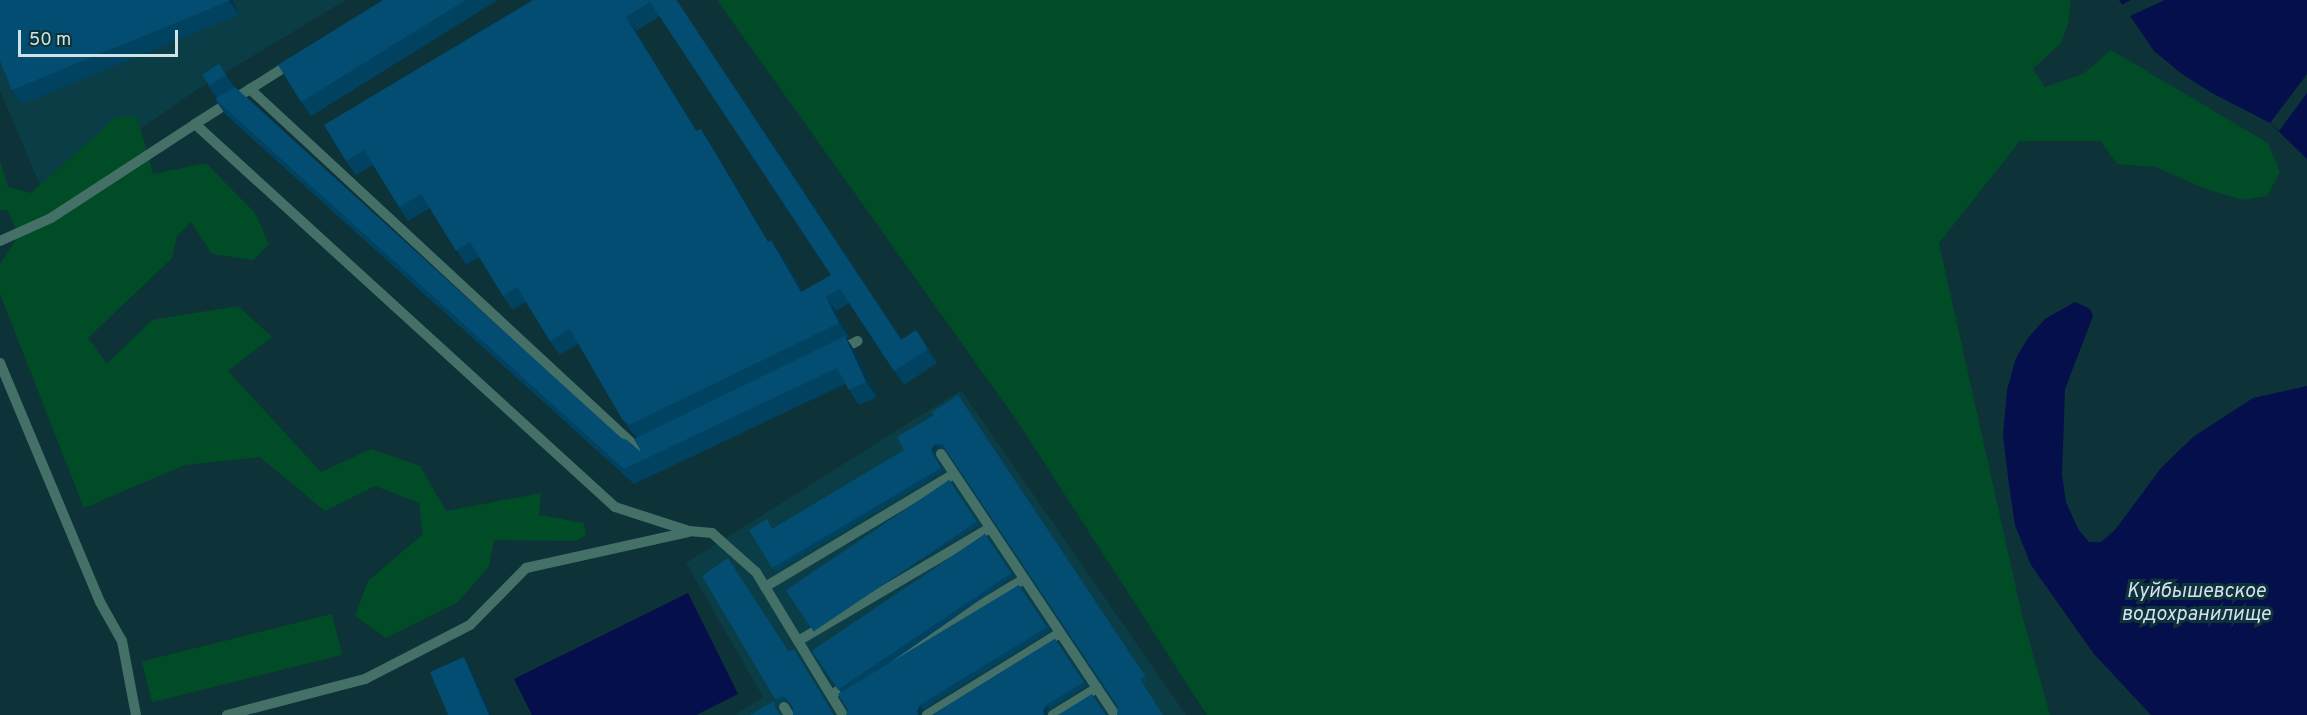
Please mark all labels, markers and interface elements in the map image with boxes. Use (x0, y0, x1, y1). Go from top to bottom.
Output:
scale bar (21, 18, 182, 56)
text: 50 m (29, 29, 71, 52)
water label: Куйбышевское водохранилище (2121, 581, 2271, 628)

